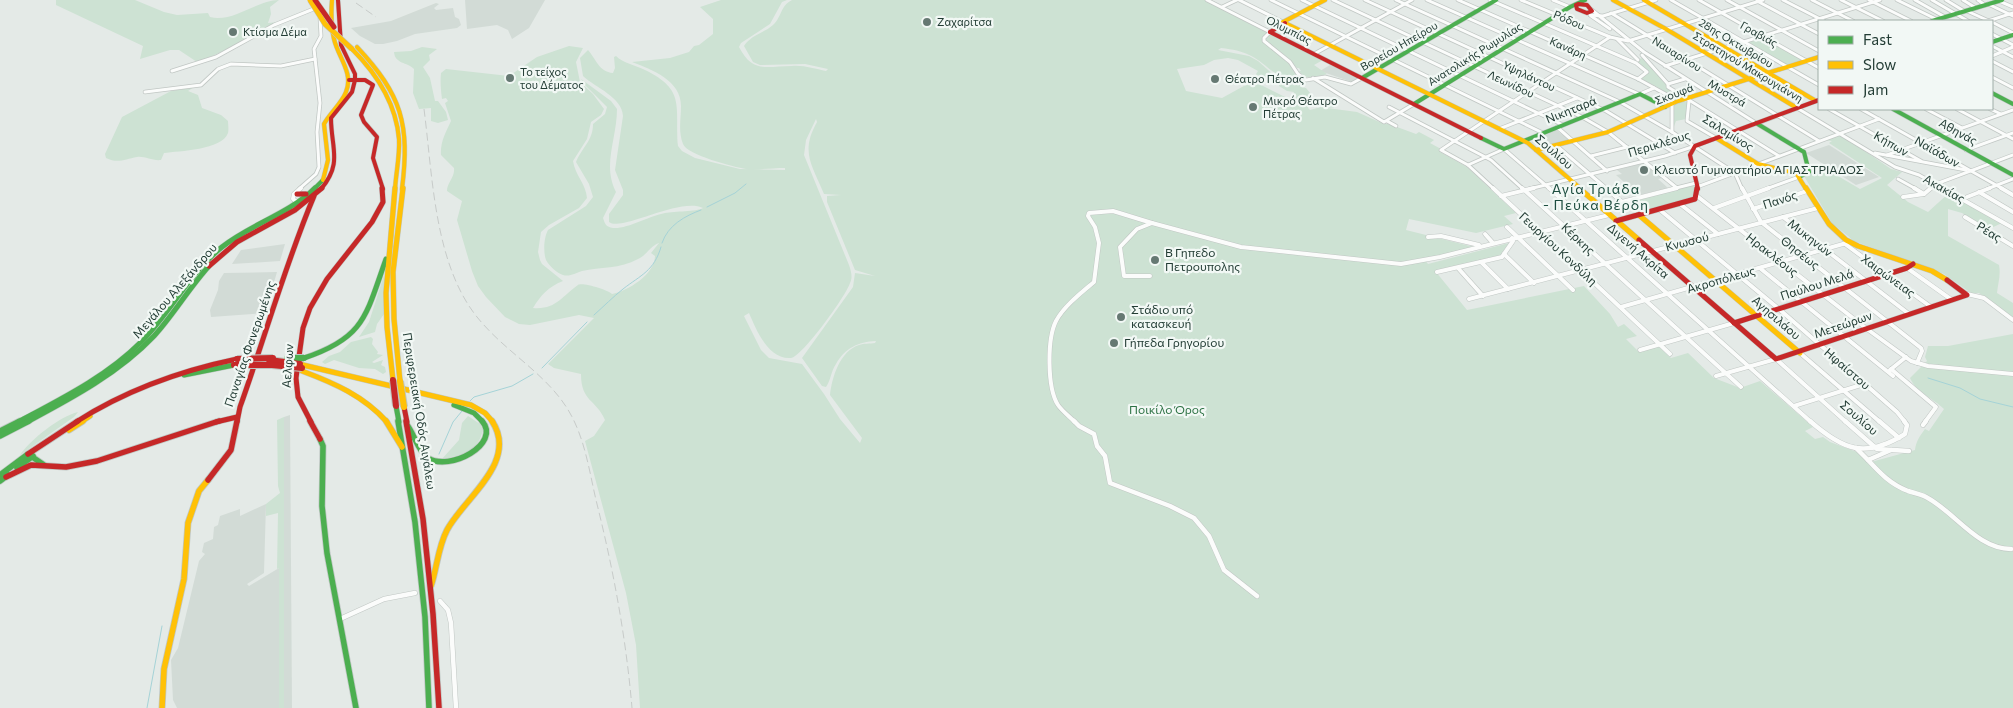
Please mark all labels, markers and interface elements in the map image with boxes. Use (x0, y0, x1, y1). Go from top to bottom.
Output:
street label: Ρόδου (1552, 7, 1587, 32)
street label: Ολυμπίας (1264, 13, 1314, 47)
place label: Ζαχαρίτσα (937, 15, 992, 28)
street label: 28ης Οκτωβρίου (1697, 15, 1776, 70)
marker: Ζαχαρίτσα (921, 16, 933, 28)
street label: Βορείου Ηπείρου (1358, 18, 1440, 73)
street label: Γραβιάς (1738, 18, 1780, 49)
street label: Ανατολικής Ρωμυλίας (1425, 19, 1524, 88)
legend (1818, 20, 1993, 110)
place label: Κτίσμα Δέμα (243, 25, 307, 38)
marker: Κτίσμα Δέμα (227, 26, 239, 38)
street label: Στρατηγού Μακρυγιάννη (1691, 29, 1806, 105)
text: Fast (1863, 30, 1892, 48)
street label: Ναυαρίνου (1650, 33, 1704, 74)
street label: Κανάρη (1548, 34, 1589, 61)
text: Slow (1863, 55, 1896, 73)
street label: Υψηλάντου (1501, 58, 1558, 93)
place label: Το τείχος του Δέματος (520, 65, 584, 91)
street label: Λεωνίδου (1486, 67, 1536, 100)
marker: Το τείχος του Δέματος (504, 72, 516, 84)
place label: Θέατρο Πέτρας (1225, 72, 1304, 85)
marker: Θέατρο Πέτρας (1209, 73, 1221, 85)
street label: Μυστρά (1706, 76, 1749, 109)
street label: Σκουφά (1653, 80, 1695, 107)
text: Jam (1863, 80, 1888, 98)
street label: Νικηταρά (1543, 93, 1598, 126)
place label: Μικρό Θέατρο Πέτρας (1263, 94, 1338, 120)
marker: Μικρό Θέατρο Πέτρας (1247, 101, 1259, 113)
street label: Σαλαμίνος (1700, 111, 1757, 153)
street label: Αθηνάς (1937, 115, 1980, 147)
street label: Περικλέους (1626, 127, 1692, 159)
street label: Κήπων (1872, 128, 1911, 159)
street label: Σουλίου (1533, 131, 1576, 172)
street label: Ναϊάδων (1913, 133, 1962, 170)
place label: Κλειστό Γυμναστήριο ΑΓΙΑΣ ΤΡΙΑΔΟΣ (1654, 162, 1864, 176)
marker: Κλειστό Γυμναστήριο ΑΓΙΑΣ ΤΡΙΑΔΟΣ (1638, 164, 1650, 176)
street label: Ακακίας (1921, 171, 1968, 205)
district label: Αγία Τριάδα - Πεύκα Βέρδη (1543, 180, 1649, 213)
street label: Πανός (1761, 187, 1799, 211)
street label: Γεωργίου Κονδύλη (1517, 209, 1600, 288)
street label: Μυκηνών (1786, 215, 1836, 259)
street label: Ρέας (1974, 218, 2005, 244)
street label: Κέρκης (1559, 219, 1598, 257)
street label: Διγενή Ακρίτα (1605, 220, 1672, 281)
street label: Κνωσού (1664, 228, 1710, 254)
street label: Ηρακλέους (1744, 230, 1801, 279)
street label: Θησέως (1778, 233, 1823, 272)
street label: Μεγάλου Αλεξάνδρου (129, 240, 219, 341)
place label: Β Γηπεδο Πετρουπολης (1165, 245, 1240, 273)
street label: Χαιρώνειας (1859, 251, 1919, 300)
marker: Β Γηπεδο Πετρουπολης (1149, 254, 1161, 266)
street label: Ακροπόλεως (1685, 263, 1757, 296)
street label: Παύλου Μελά (1778, 266, 1855, 302)
street label: Παναγίας Φανερωμένης (221, 279, 277, 409)
street label: Αγησιλάου (1750, 292, 1804, 342)
place label: Στάδιο υπό κατασκευή (1131, 302, 1193, 330)
street label: Μετεώρων (1812, 308, 1874, 341)
marker: Στάδιο υπό κατασκευή (1115, 311, 1127, 323)
street label: Περιφερειακή Οδός Αιγάλεω (401, 331, 439, 490)
place label: Γήπεδα Γρηγορίου (1124, 335, 1224, 349)
marker: Γήπεδα Γρηγορίου (1108, 337, 1120, 349)
street label: Αελφων (278, 343, 296, 388)
street label: Ηφαίστου (1822, 345, 1874, 392)
street label: Σουλίου (1838, 397, 1881, 438)
park label: Ποικίλο Όρος (1129, 402, 1205, 416)

